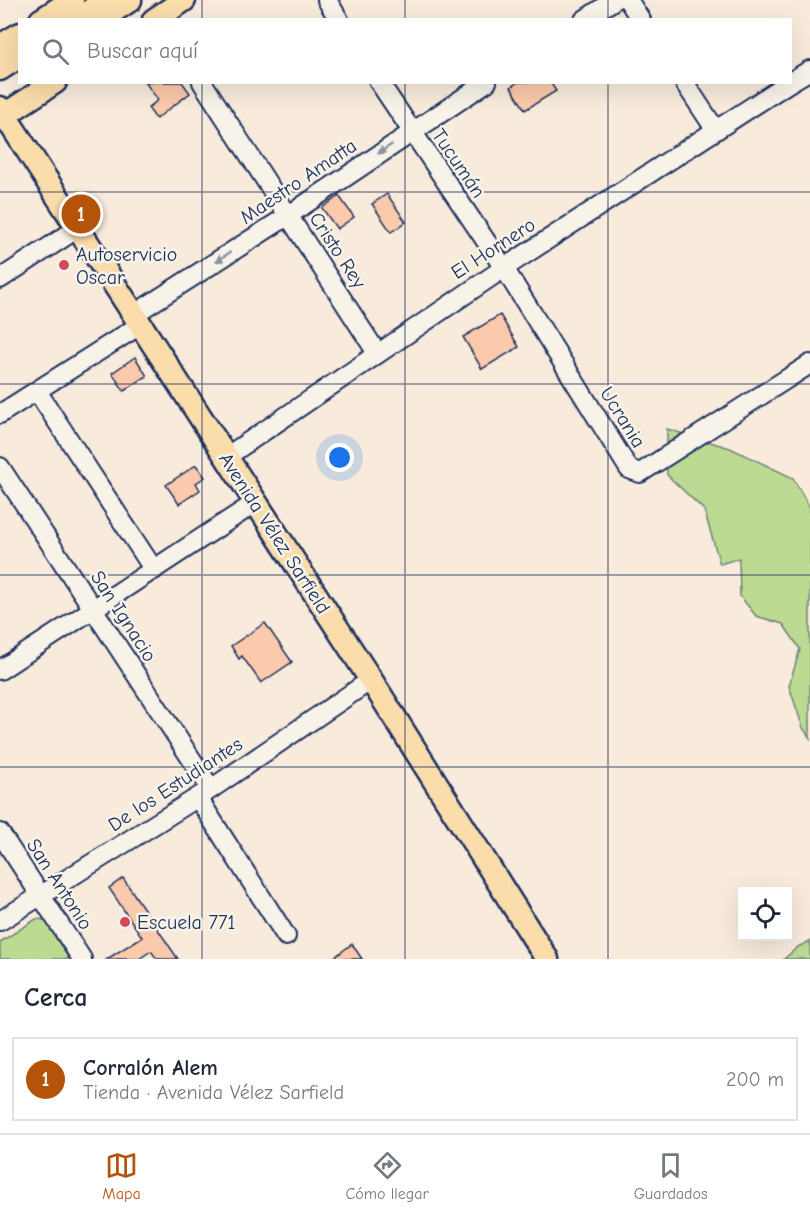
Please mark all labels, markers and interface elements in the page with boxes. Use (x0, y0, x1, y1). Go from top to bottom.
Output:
search box (18, 18, 792, 84)
icon: search (39, 35, 72, 68)
text: Buscar aquí (87, 38, 198, 64)
street label: Tucumán (427, 124, 490, 202)
street label: Maestro Amatta (236, 134, 361, 229)
one-way arrow (377, 143, 393, 154)
pin: 1 (62, 192, 100, 236)
street label: Cristo Rey (304, 208, 371, 293)
street label: El Hornero (447, 213, 540, 284)
place label: Autoservicio Oscar (76, 243, 177, 289)
one-way arrow (215, 252, 231, 263)
marker: Autoservicio Oscar (57, 258, 71, 272)
street label: Ucrania (595, 383, 650, 452)
your location (325, 443, 354, 472)
street label: Avenida Vélez Sarfield (214, 449, 335, 618)
street label: San Ignacio (86, 567, 161, 666)
street label: De los Estudiantes (104, 732, 247, 836)
street label: San Antonio (22, 835, 97, 934)
map controls (738, 887, 792, 941)
button: locate (738, 887, 792, 941)
place label: Escuela 771 (137, 911, 235, 934)
marker: Escuela 771 (118, 915, 132, 929)
text: Cerca (24, 983, 88, 1013)
text: Corralón Alem (83, 1055, 218, 1081)
text: 1 (42, 1068, 49, 1091)
text: 200 m (726, 1068, 784, 1091)
text: Tienda · Avenida Vélez Sarfield (83, 1081, 344, 1104)
tab: Mapa (102, 1149, 141, 1203)
tab: Cómo llegar (345, 1149, 429, 1203)
tab: Guardados (634, 1149, 708, 1203)

